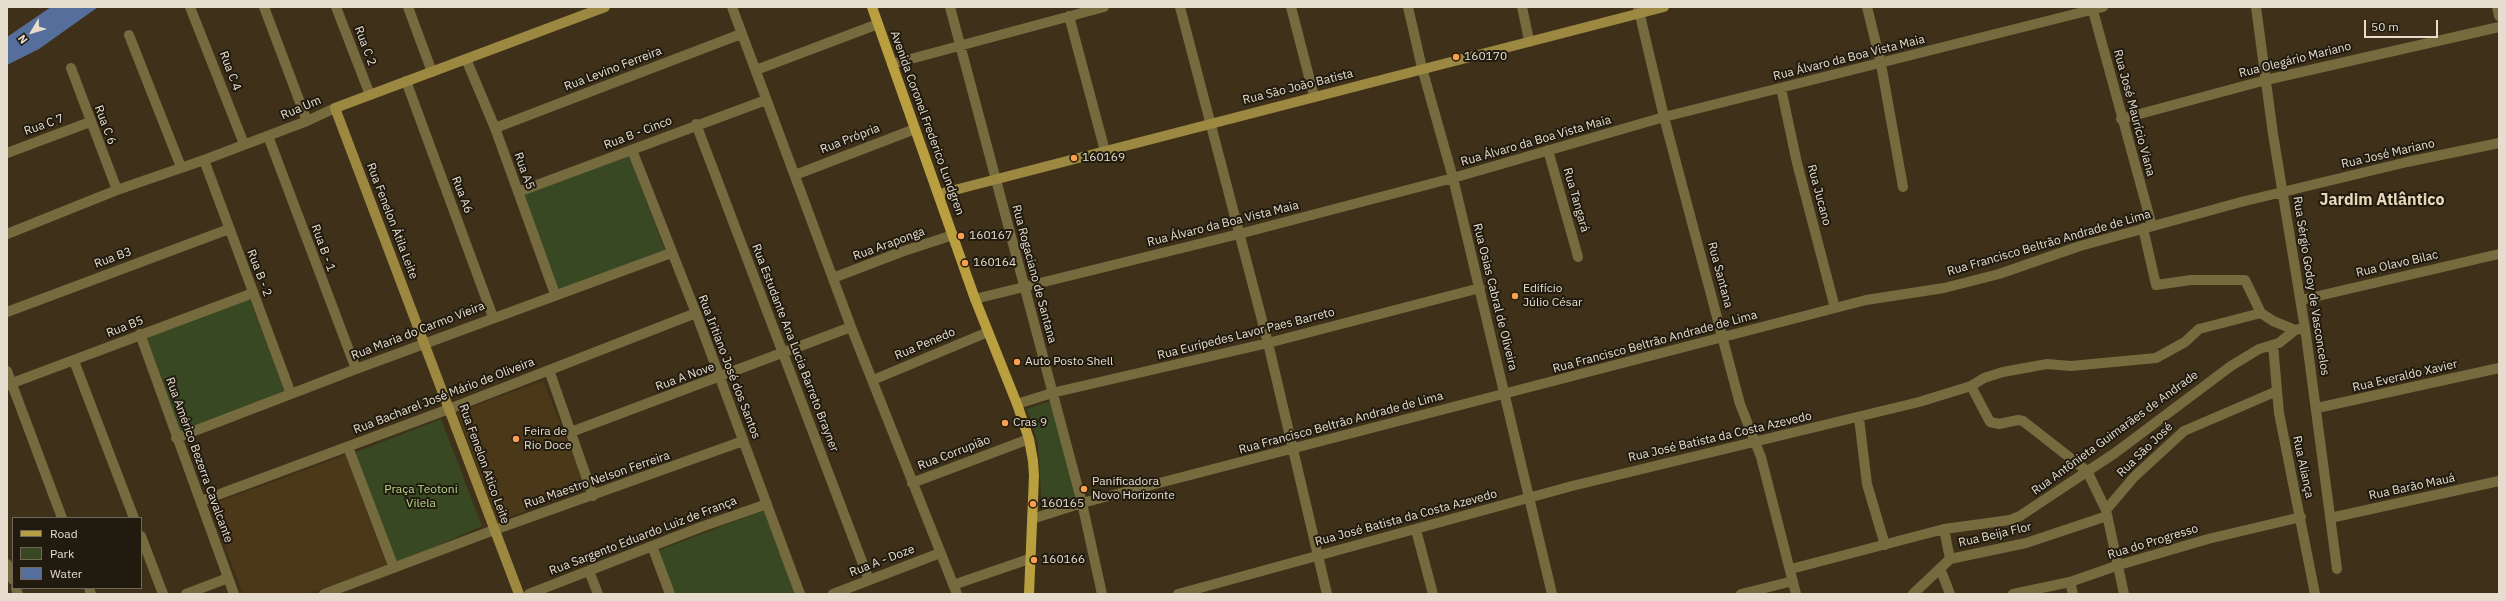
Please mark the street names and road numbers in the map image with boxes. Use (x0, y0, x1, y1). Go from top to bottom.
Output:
street label: Rua C 2 (351, 24, 379, 68)
street label: Avenida Coronel Frederico Lundgren (887, 29, 967, 217)
street label: Rua Álvaro da Boa Vista Maia (1772, 32, 1926, 84)
street label: Rua Olegário Mariano (2237, 39, 2353, 81)
street label: Rua Levino Ferreira (562, 44, 664, 94)
street label: Rua José Maurício Viana (2110, 48, 2158, 178)
street label: Rua C 4 (216, 49, 244, 93)
street label: Rua São João Batista (1241, 66, 1355, 108)
street label: Rua Um (279, 93, 323, 123)
street label: Rua C 6 (91, 103, 119, 147)
street label: Rua C 7 (22, 111, 66, 139)
street label: Rua B - Cinco (602, 113, 674, 153)
street label: Rua Álvaro da Boa Vista Maia (1459, 113, 1613, 169)
street label: Rua Própria (818, 121, 882, 157)
street label: Rua José Mariano (2340, 136, 2436, 172)
street label: Rua A5 (511, 150, 537, 192)
street label: Rua Fenelon Átila Leite (363, 161, 421, 281)
street label: Rua Jucano (1804, 163, 1834, 227)
street label: Rua Tangará (1560, 166, 1592, 234)
street label: Rua A6 (448, 174, 476, 216)
street label: Rua Sérgio Godoy de Vasconcelos (2290, 195, 2332, 377)
street label: Rua Álvaro da Boa Vista Maia (1146, 198, 1300, 250)
street label: Rua Rogaciano de Santana (1009, 203, 1059, 345)
street label: Rua Francisco Beltrão Andrade de Lima (1945, 207, 2153, 279)
street label: Rua B - 1 (308, 222, 338, 274)
street label: Rua Osias Cabral de Oliveira (1470, 222, 1520, 372)
street label: Rua Araponga (851, 224, 927, 264)
street label: Rua Santana (1704, 240, 1736, 310)
street label: Rua Estudante Ana Lucia Barreto Brayner (749, 242, 841, 454)
street label: Rua B3 (92, 245, 134, 271)
street label: Rua B - 2 (243, 247, 275, 299)
street label: Rua Olavo Bilac (2355, 248, 2439, 280)
street label: Rua Iritiano José dos Santos (695, 293, 763, 441)
street label: Rua Maria do Carmo Vieira (349, 299, 487, 363)
street label: Rua Eurípedes Lavor Paes Barreto (1156, 305, 1336, 363)
street label: Rua Francisco Beltrão Andrade de Lima (1551, 308, 1759, 376)
street label: Rua B5 (104, 313, 146, 341)
street label: Rua Penedo (893, 325, 957, 363)
street label: Rua Bacharel José Mário de Oliveira (351, 355, 537, 437)
street label: Rua Everaldo Xavier (2351, 357, 2459, 395)
street label: Rua A Nove (654, 360, 716, 394)
street label: Rua Antônieta Guimarães de Andrade (2029, 368, 2201, 498)
street label: Rua Américo Bezerra Cavalcante (162, 375, 236, 545)
street label: Rua Francisco Beltrão Andrade de Lima (1237, 389, 1445, 457)
street label: Rua Fenelon Atico Leite (456, 402, 512, 526)
street label: Rua José Batista da Costa Azevedo (1627, 409, 1813, 465)
street label: Rua São José (2114, 420, 2176, 480)
street label: Rua Corrupião (916, 433, 992, 473)
street label: Rua Aliança (2289, 435, 2317, 499)
street label: Rua Maestro Nelson Ferreira (522, 448, 672, 512)
street label: Rua Barão Mauá (2368, 471, 2456, 503)
street label: Rua José Batista da Costa Azevedo (1313, 487, 1499, 549)
street label: Rua Sargento Eduardo Luiz de França (547, 494, 739, 578)
street label: Rua Beija Flor (1957, 520, 2033, 550)
street label: Rua do Progresso (2106, 521, 2200, 563)
street label: Rua A - Doze (847, 542, 917, 580)

